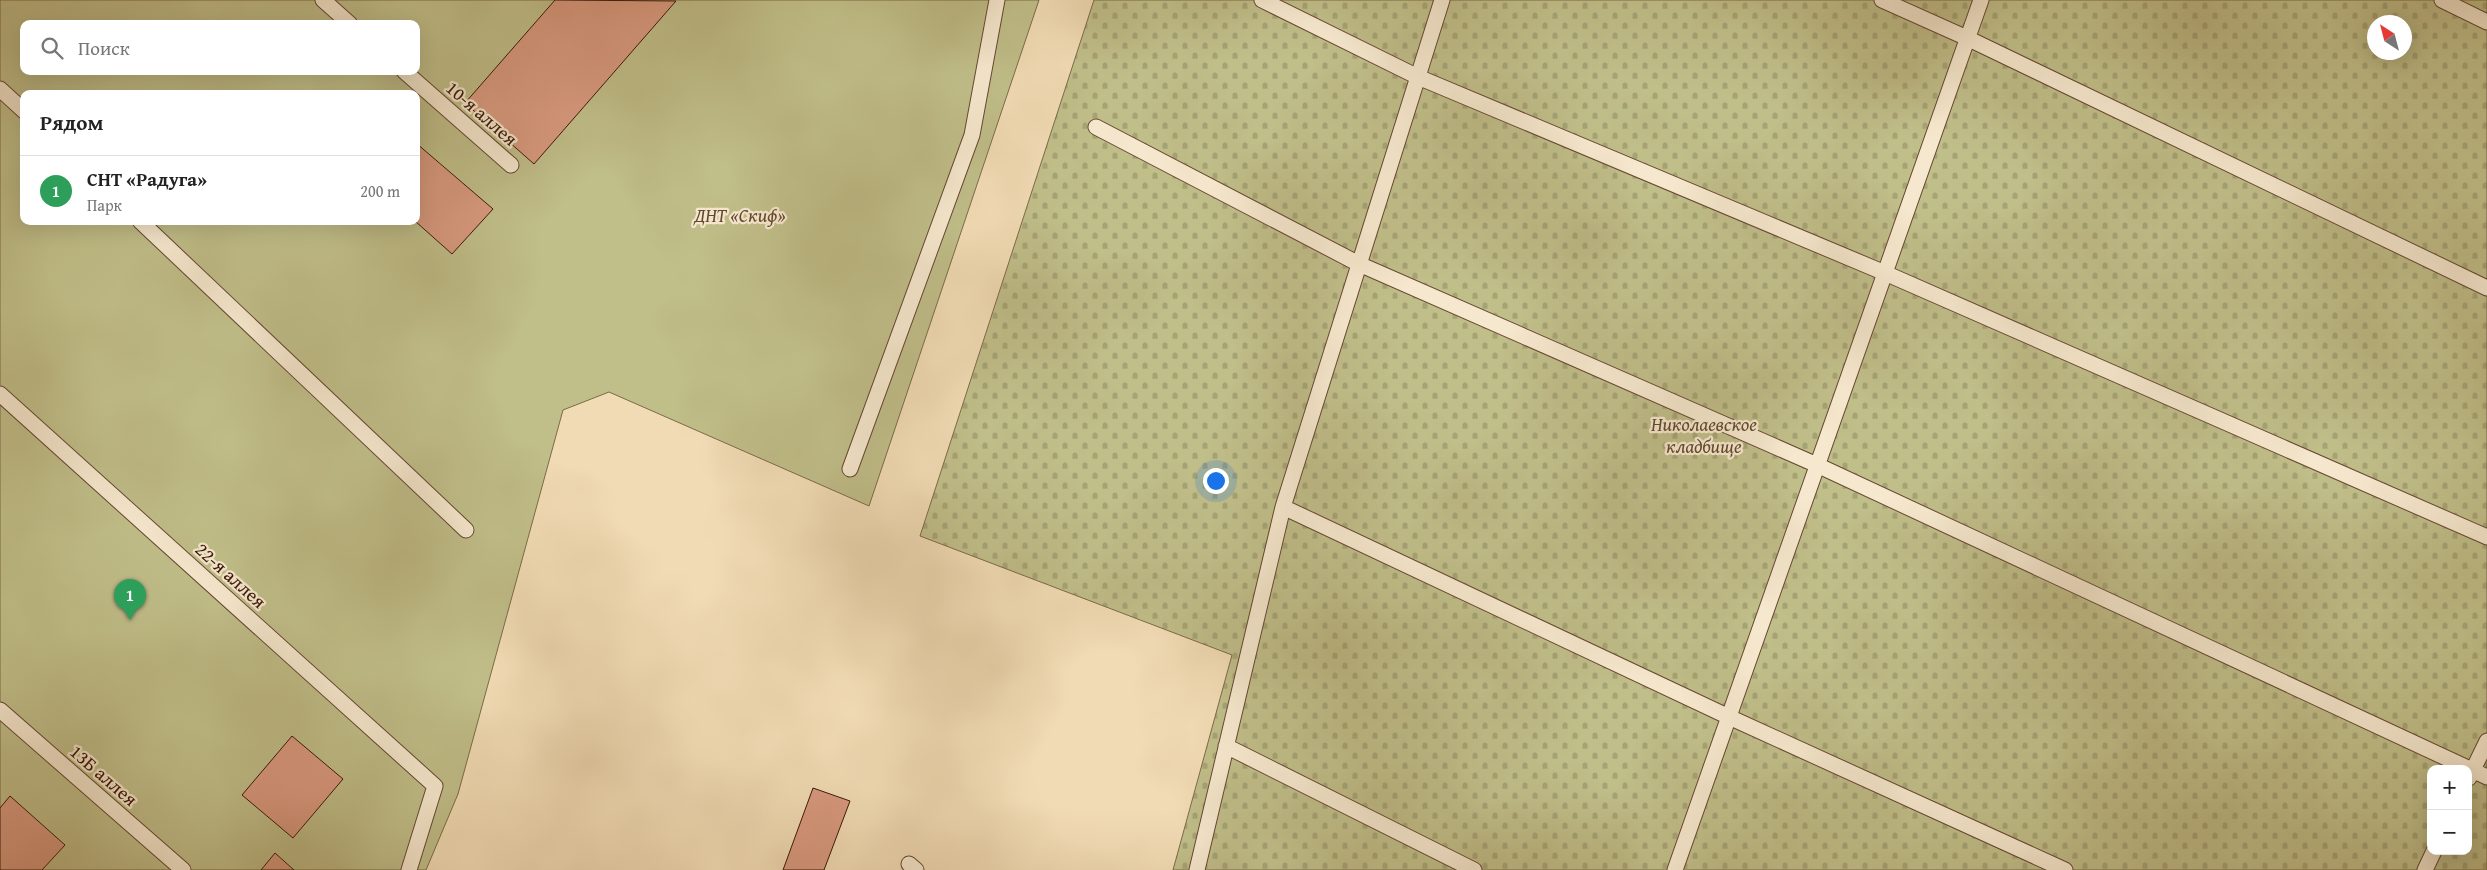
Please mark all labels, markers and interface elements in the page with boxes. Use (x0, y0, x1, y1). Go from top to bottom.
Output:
north arrow (2367, 15, 2412, 60)
search box (20, 20, 420, 75)
icon: search (38, 34, 66, 62)
text: Поиск (78, 34, 130, 62)
street label: 10-я аллея (440, 74, 524, 152)
text: Рядом (40, 107, 103, 138)
text: СНТ «Радуга» (87, 165, 207, 193)
text: 1 (52, 179, 60, 203)
text: 200 m (360, 179, 400, 203)
text: Парк (87, 193, 122, 217)
park label: ДНТ «Скиф» (693, 201, 786, 229)
park label: Николаевское кладбище (1651, 410, 1757, 460)
your location (1203, 468, 1229, 494)
street label: 22-я аллея (189, 535, 273, 615)
pin: 1 (114, 579, 146, 620)
street label: 13Б аллея (64, 738, 144, 813)
map controls (2427, 765, 2472, 855)
button: + (2427, 765, 2472, 810)
button: − (2427, 810, 2472, 855)

